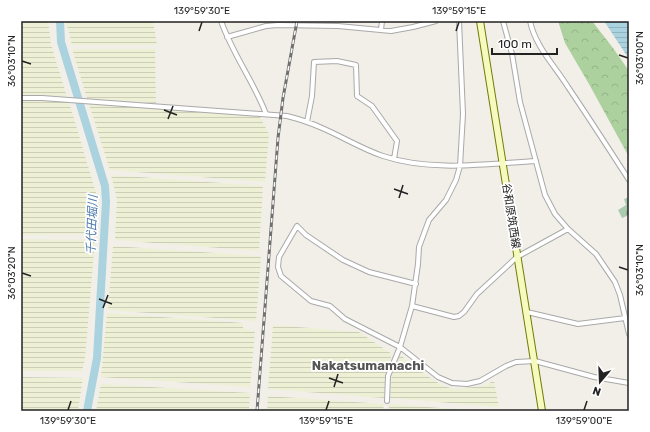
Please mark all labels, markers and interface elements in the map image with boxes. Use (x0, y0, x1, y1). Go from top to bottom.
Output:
text: 139°59'30"E (174, 5, 230, 17)
text: 139°59'15"E (432, 5, 486, 17)
scale bar (492, 30, 557, 56)
text: 36°03'00"N (634, 31, 646, 85)
text: 36°03'10"N (6, 35, 18, 87)
text: 100 m (498, 37, 532, 51)
street label: 谷和原筑西線 (499, 182, 523, 250)
water label: 千代田堀川 (84, 193, 100, 255)
text: 36°03'10"N (634, 244, 646, 296)
text: 36°03'20"N (6, 246, 18, 300)
district label: Nakatsumamachi (312, 358, 424, 373)
north arrow (580, 362, 620, 402)
text: N (591, 384, 603, 398)
text: 139°59'30"E (40, 415, 96, 427)
text: 139°59'15"E (299, 415, 353, 427)
text: 139°59'00"E (556, 415, 612, 427)

